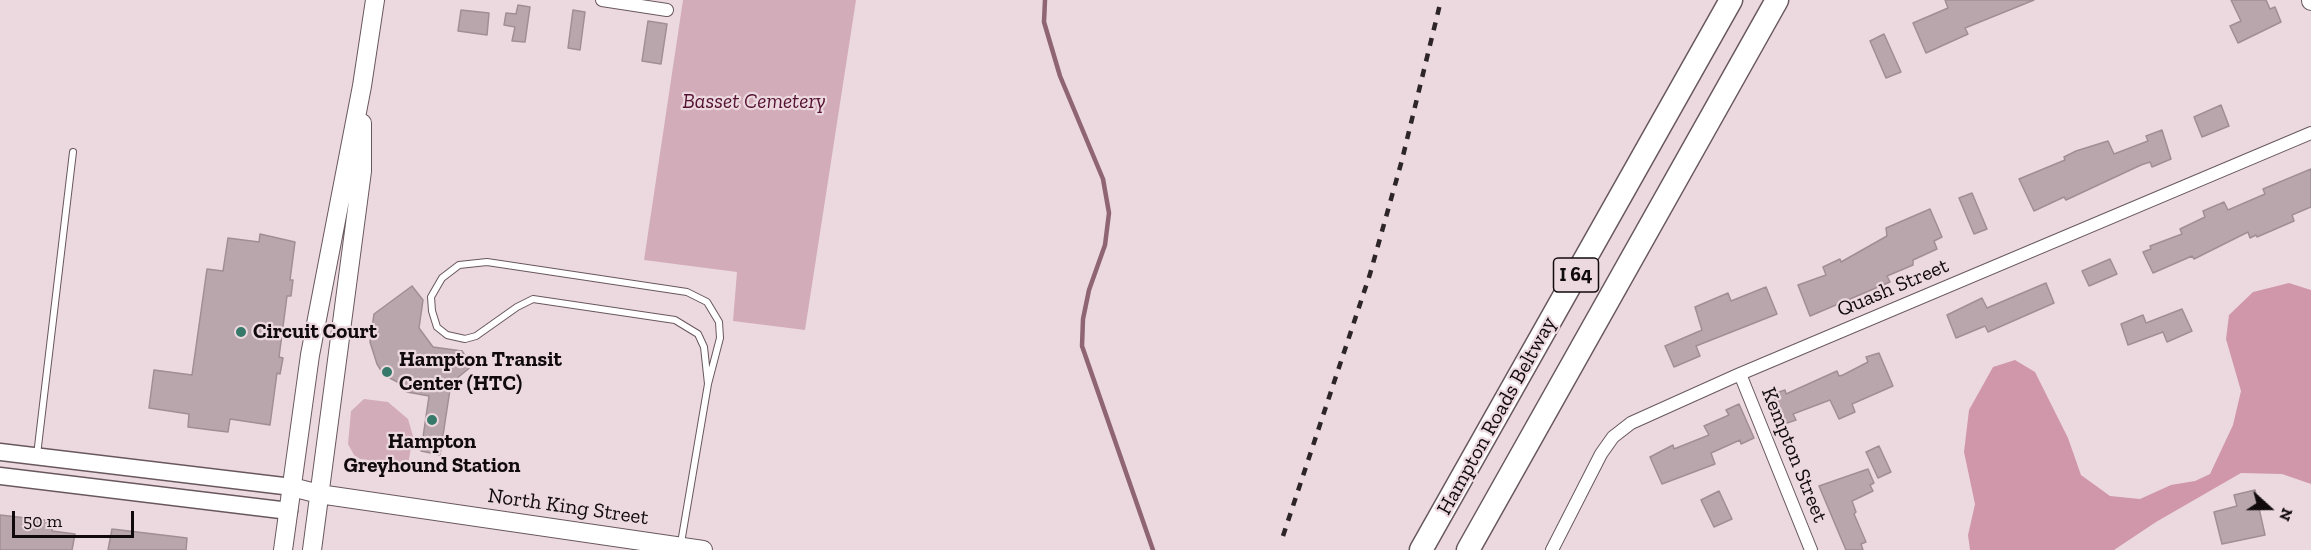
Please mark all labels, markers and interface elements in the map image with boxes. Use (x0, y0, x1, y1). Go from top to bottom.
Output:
park label: Basset Cemetery (682, 89, 826, 115)
street label: Quash Street (1834, 253, 1952, 323)
road number: I 64 (1554, 258, 1598, 292)
street label: Hampton Roads Beltway (1432, 313, 1562, 519)
place label: Circuit Court (253, 319, 377, 345)
marker: Circuit Court (234, 325, 248, 339)
place label: Hampton Transit Center (HTC) (399, 347, 562, 397)
marker: Hampton Transit Center (HTC) (380, 365, 394, 379)
street label: Kempton Street (1755, 384, 1833, 526)
marker: Hampton Greyhound Station (425, 413, 439, 427)
place label: Hampton Greyhound Station (344, 429, 520, 479)
north arrow (2239, 478, 2299, 538)
street label: North King Street (486, 483, 650, 531)
scale bar (15, 499, 136, 537)
text: N (2275, 506, 2297, 524)
text: 50 m (23, 510, 62, 532)

